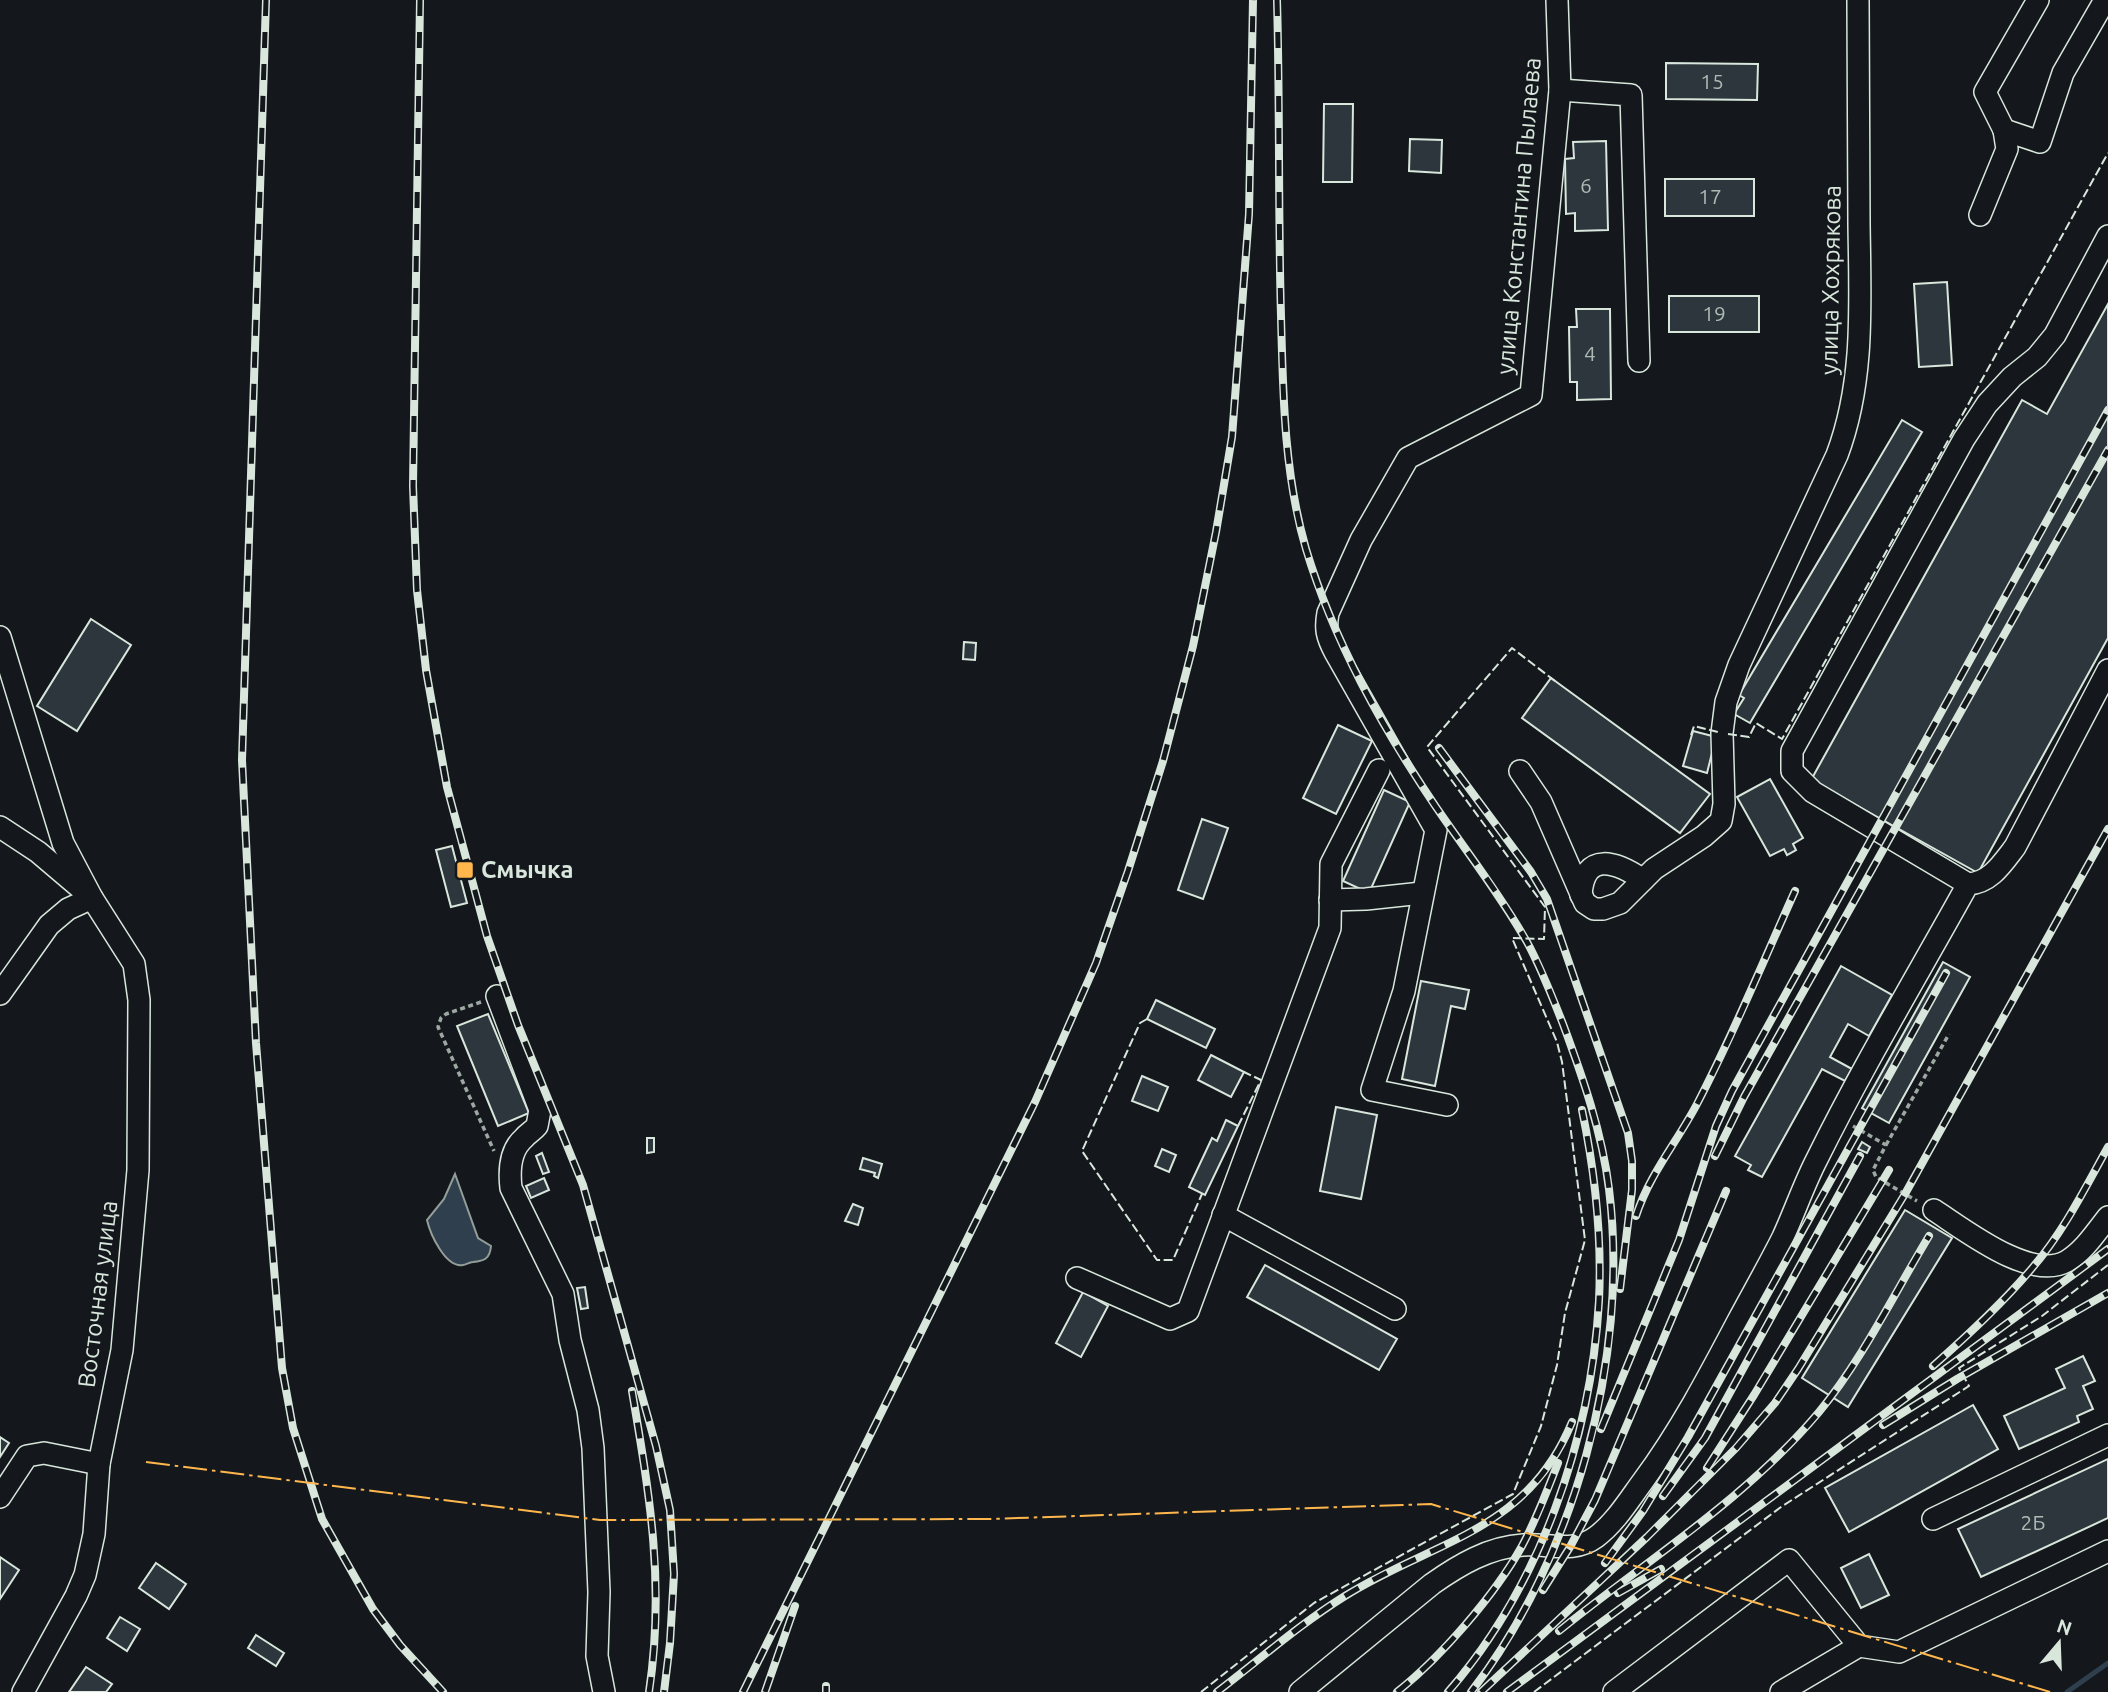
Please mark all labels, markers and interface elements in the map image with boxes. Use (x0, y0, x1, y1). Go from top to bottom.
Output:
street label: улица Константина Пылаева (1491, 56, 1546, 376)
house number: 15 (1700, 69, 1724, 93)
house number: 6 (1580, 173, 1592, 197)
house number: 17 (1698, 184, 1722, 208)
street label: улица Хохрякова (1815, 185, 1846, 375)
house number: 19 (1702, 301, 1726, 325)
house number: 4 (1584, 341, 1596, 365)
place label: Смычка (481, 856, 574, 883)
marker: Смычка (455, 860, 475, 880)
street label: Восточная улица (73, 1199, 122, 1389)
house number: 2Б (2021, 1510, 2045, 1534)
north arrow (2024, 1608, 2094, 1678)
text: N (2054, 1614, 2075, 1640)

